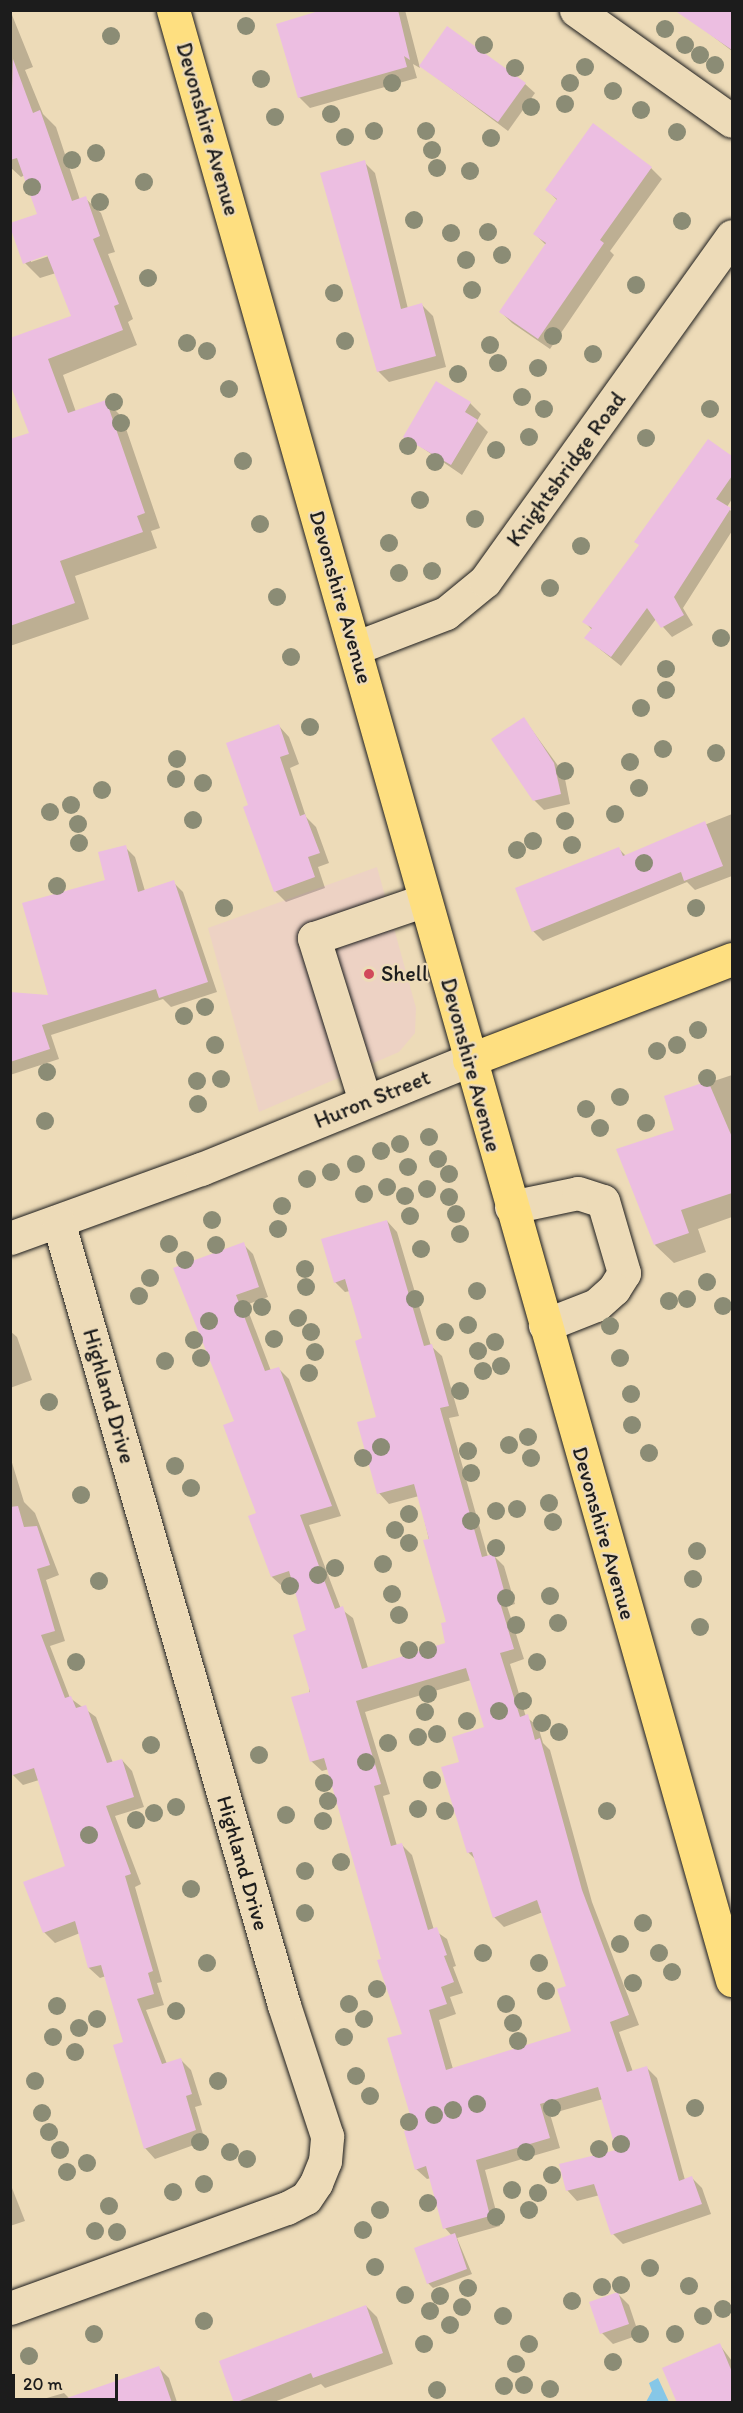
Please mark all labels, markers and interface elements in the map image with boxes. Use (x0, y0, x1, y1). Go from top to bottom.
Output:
street label: Devonshire Avenue (171, 40, 245, 218)
street label: Knightsbridge Road (501, 387, 631, 551)
street label: Devonshire Avenue (304, 508, 378, 686)
place label: Shell (381, 961, 428, 987)
marker: Shell (362, 967, 376, 981)
street label: Devonshire Avenue (435, 976, 507, 1154)
street label: Huron Street (310, 1064, 434, 1134)
street label: Highland Drive (77, 1325, 141, 1467)
street label: Devonshire Avenue (567, 1444, 641, 1622)
street label: Highland Drive (211, 1792, 275, 1934)
scale bar (15, 2362, 122, 2400)
text: 20 m (23, 2373, 63, 2395)

